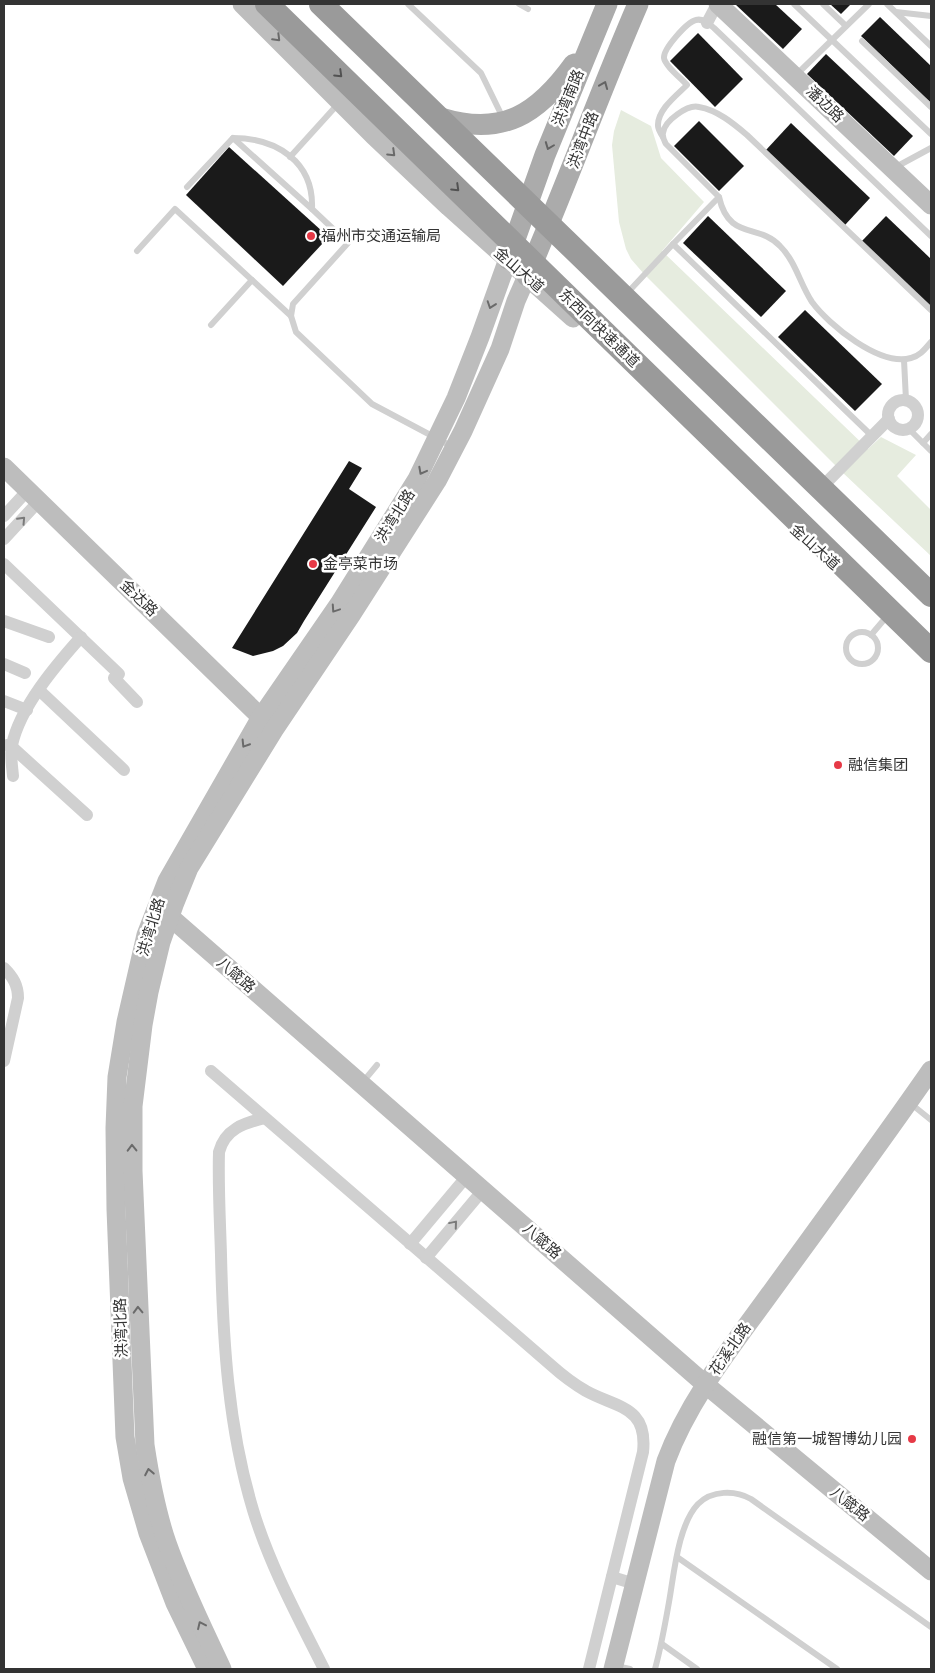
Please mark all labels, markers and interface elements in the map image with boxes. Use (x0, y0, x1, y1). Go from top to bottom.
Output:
one-way arrow (271, 32, 280, 41)
street label: 洪湾南路 (546, 66, 589, 130)
one-way arrow (334, 69, 343, 78)
street label: 潘边路 (801, 80, 850, 128)
one-way arrow (598, 81, 608, 90)
street label: 洪湾中路 (561, 108, 604, 172)
one-way arrow (545, 141, 555, 150)
one-way arrow (386, 147, 395, 156)
one-way arrow (450, 182, 459, 191)
place label: 福州市交通运输局 (321, 224, 441, 247)
marker: 福州市交通运输局 (305, 230, 317, 242)
street label: 金山大道 (489, 241, 550, 298)
street label: 东西向快速通道 (554, 283, 645, 372)
one-way arrow (487, 300, 497, 309)
one-way arrow (418, 466, 428, 475)
street label: 洪湾北路 (369, 484, 420, 547)
one-way arrow (16, 517, 25, 526)
street label: 金山大道 (785, 518, 845, 575)
place label: 金亭菜市场 (323, 552, 398, 575)
marker: 金亭菜市场 (307, 558, 319, 570)
street label: 金达路 (115, 574, 164, 622)
one-way arrow (332, 603, 342, 612)
one-way arrow (242, 738, 251, 747)
place label: 融信集团 (848, 753, 908, 776)
marker: 融信集团 (832, 759, 844, 771)
street label: 洪湾北路 (131, 895, 170, 959)
street label: 八箴路 (212, 951, 261, 998)
one-way arrow (127, 1143, 137, 1151)
street label: 八箴路 (518, 1217, 567, 1264)
one-way arrow (449, 1220, 458, 1229)
street label: 洪湾北路 (108, 1298, 133, 1358)
one-way arrow (133, 1306, 144, 1314)
street label: 花溪北路 (703, 1318, 756, 1380)
place label: 融信第一城智博幼儿园 (752, 1427, 902, 1450)
marker: 融信第一城智博幼儿园 (906, 1433, 918, 1445)
one-way arrow (145, 1467, 155, 1476)
street label: 八箴路 (826, 1481, 875, 1527)
one-way arrow (197, 1621, 208, 1630)

